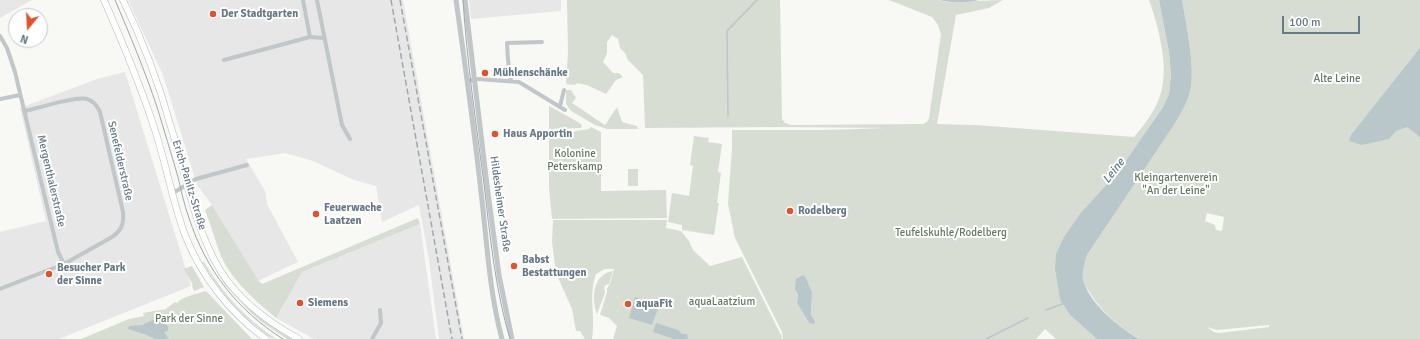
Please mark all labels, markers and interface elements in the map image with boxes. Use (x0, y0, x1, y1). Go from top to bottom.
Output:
place label: Der Stadtgarten (221, 7, 298, 21)
north arrow (8, 8, 48, 48)
scale bar (1284, 8, 1362, 34)
marker: Der Stadtgarten (208, 9, 218, 19)
text: 100 m (1289, 15, 1321, 30)
text: N (19, 32, 30, 46)
place label: Mühlenschänke (493, 66, 568, 80)
marker: Mühlenschänke (480, 68, 490, 78)
park label: Alte Leine (1314, 72, 1360, 86)
street label: Senefelderstraße (104, 120, 136, 202)
place label: Haus Apportin (503, 127, 572, 141)
marker: Haus Apportin (490, 129, 500, 139)
street label: Mergenthalerstraße (34, 134, 68, 228)
street label: Erich-Panitz-Straße (169, 138, 209, 232)
park label: Kolonine Peterskamp (547, 147, 603, 173)
street label: Hildesheimer Straße (487, 155, 513, 253)
water label: Leine (1100, 156, 1128, 186)
park label: Kleingartenverein "An der Leine" (1134, 171, 1218, 197)
place label: Feuerwache Laatzen (324, 201, 382, 227)
place label: Rodelberg (798, 204, 847, 218)
marker: Rodelberg (785, 206, 795, 216)
marker: Feuerwache Laatzen (311, 209, 321, 219)
park label: Teufelskuhle/Rodelberg (895, 226, 1007, 240)
place label: Babst Bestattungen (522, 253, 586, 279)
place label: Besucher Park der Sinne (57, 261, 126, 287)
marker: Babst Bestattungen (509, 261, 519, 271)
marker: Besucher Park der Sinne (44, 269, 54, 279)
park label: aquaLaatzium (689, 295, 755, 309)
place label: Siemens (308, 296, 348, 310)
place label: aquaFit (636, 297, 672, 311)
marker: Siemens (295, 298, 305, 308)
marker: aquaFit (623, 299, 633, 309)
park label: Park der Sinne (155, 312, 223, 326)

